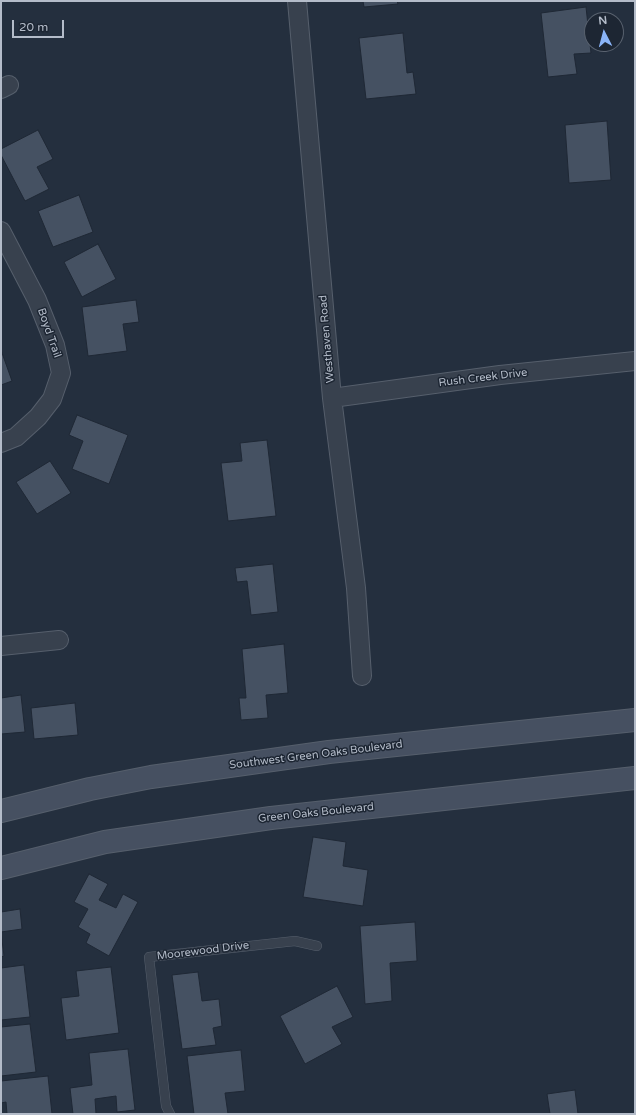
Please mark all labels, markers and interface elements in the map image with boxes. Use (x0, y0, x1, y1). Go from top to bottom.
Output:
scale bar (14, 12, 66, 38)
north arrow (584, 12, 624, 52)
text: N (598, 14, 608, 27)
text: 20 m (19, 20, 48, 34)
street label: Westhaven Road (317, 294, 337, 384)
street label: Boyd Trail (34, 306, 64, 360)
street label: Rush Creek Drive (438, 366, 528, 390)
street label: Southwest Green Oaks Boulevard (229, 738, 403, 772)
street label: Green Oaks Boulevard (257, 800, 375, 826)
street label: Moorewood Drive (156, 939, 250, 963)

